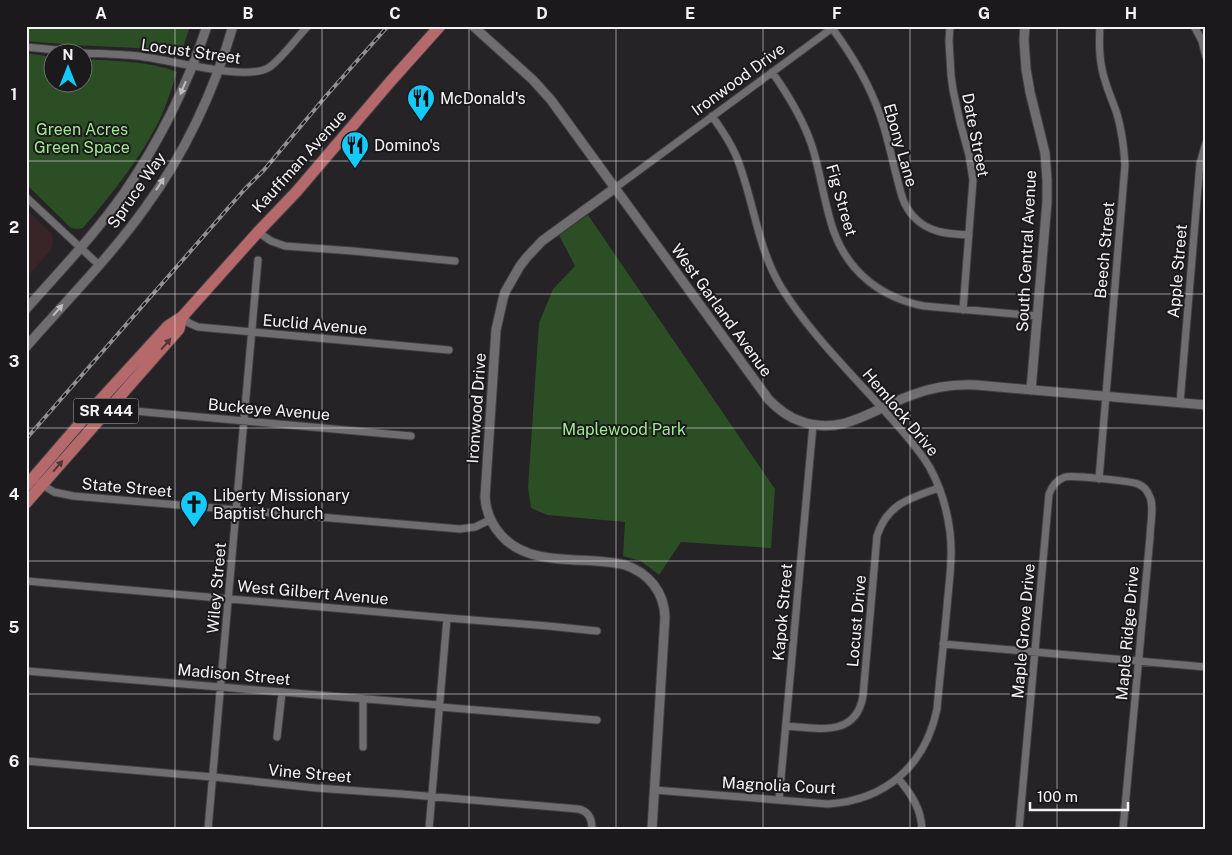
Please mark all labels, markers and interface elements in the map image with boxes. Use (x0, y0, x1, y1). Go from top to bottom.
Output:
text: A (95, 4, 107, 23)
text: B (243, 4, 254, 23)
text: C (389, 4, 401, 23)
text: D (536, 4, 548, 23)
text: E (685, 4, 695, 23)
text: F (832, 4, 842, 23)
text: G (978, 4, 990, 23)
text: H (1125, 4, 1137, 23)
street label: Locust Street (140, 35, 242, 68)
street label: Ironwood Drive (688, 39, 789, 120)
north arrow (42, 42, 92, 92)
text: N (63, 47, 73, 63)
one-way arrow (179, 81, 187, 95)
restaurant icon: McDonald's (406, 83, 436, 122)
text: 1 (11, 85, 17, 104)
place label: McDonald's (440, 89, 526, 108)
street label: Date Street (958, 91, 993, 179)
street label: Ebony Lane (880, 101, 921, 189)
street label: Kauffman Avenue (248, 106, 351, 217)
park label: Green Acres Green Space (34, 120, 130, 157)
restaurant icon: Domino's (340, 130, 370, 169)
place label: Domino's (374, 136, 440, 155)
street label: Spruce Way (103, 148, 170, 232)
street label: Fig Street (822, 162, 861, 238)
street label: South Central Avenue (1013, 170, 1040, 332)
one-way arrow (156, 177, 165, 191)
street label: Beech Street (1091, 201, 1118, 299)
text: 2 (9, 218, 19, 237)
street label: Apple Street (1164, 223, 1191, 319)
street label: West Garland Avenue (667, 240, 776, 380)
one-way arrow (53, 304, 64, 317)
street label: Euclid Avenue (262, 310, 368, 339)
one-way arrow (160, 338, 171, 351)
text: 3 (9, 352, 19, 371)
street label: Ironwood Drive (463, 352, 490, 464)
street label: Hemlock Drive (859, 365, 943, 460)
street label: Buckeye Avenue (207, 395, 331, 424)
road number: SR 444 (74, 398, 138, 424)
park label: Maplewood Park (562, 420, 686, 439)
one-way arrow (53, 460, 64, 473)
street label: State Street (81, 474, 173, 501)
text: 4 (9, 485, 20, 504)
place label: Liberty Missionary Baptist Church (213, 486, 350, 523)
church icon: Liberty Missionary Baptist Church (179, 489, 209, 528)
street label: Wiley Street (203, 541, 230, 635)
street label: Kapok Street (769, 562, 796, 662)
street label: Maple Grove Drive (1008, 563, 1039, 699)
street label: Maple Ridge Drive (1112, 565, 1143, 701)
street label: Locust Drive (843, 574, 870, 668)
street label: West Gilbert Avenue (237, 576, 389, 609)
text: 5 (9, 618, 20, 637)
street label: Madison Street (177, 660, 291, 689)
text: 6 (9, 752, 19, 771)
street label: Vine Street (267, 760, 352, 787)
street label: Magnolia Court (721, 773, 837, 798)
scale bar (1030, 780, 1127, 812)
text: 100 m (1037, 788, 1078, 805)

